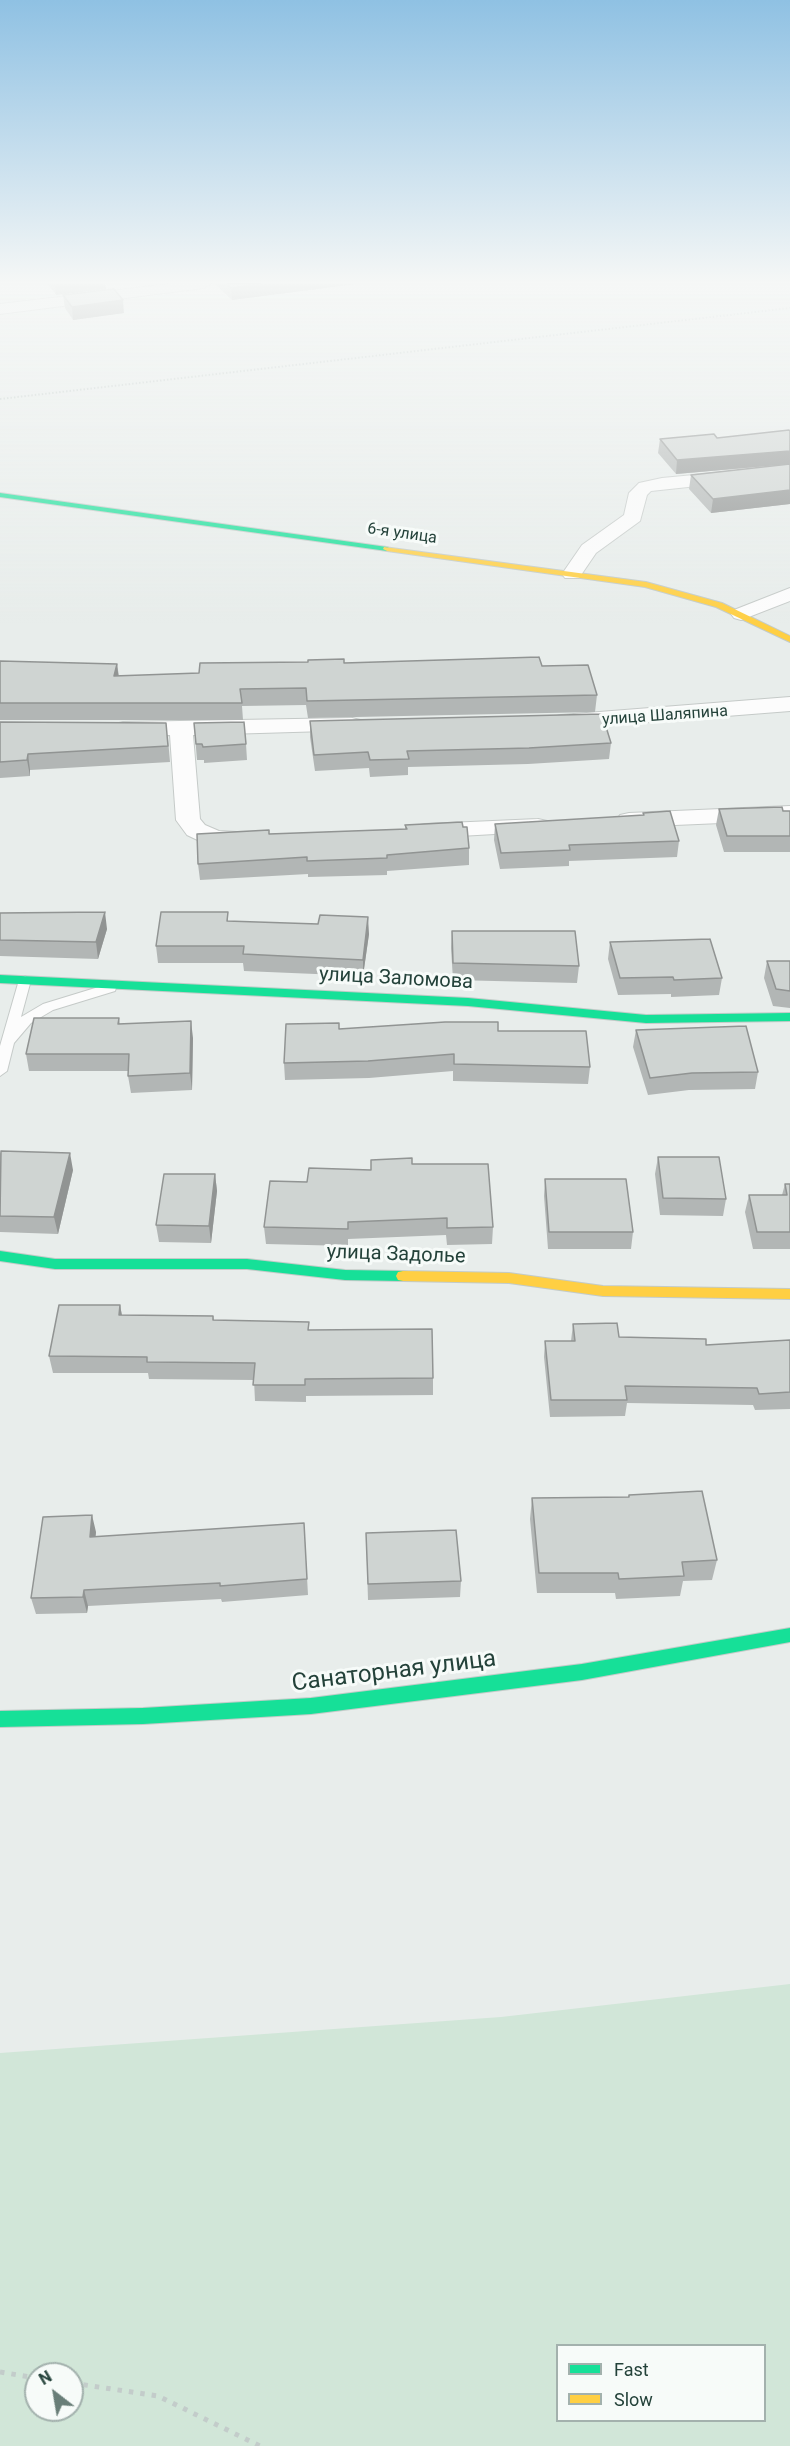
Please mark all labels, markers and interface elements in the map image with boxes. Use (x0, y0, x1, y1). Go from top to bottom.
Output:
street label: 6-я улица (366, 520, 438, 548)
street label: улица Шаляпина (601, 702, 729, 730)
street label: улица Заломова (318, 963, 474, 995)
street label: улица Задолье (326, 1241, 466, 1269)
street label: Санаторная улица (290, 1645, 498, 1699)
legend (556, 2344, 766, 2422)
text: Fast (614, 2359, 649, 2380)
north arrow (24, 2362, 84, 2422)
text: N (36, 2367, 55, 2389)
text: Slow (614, 2389, 653, 2410)

